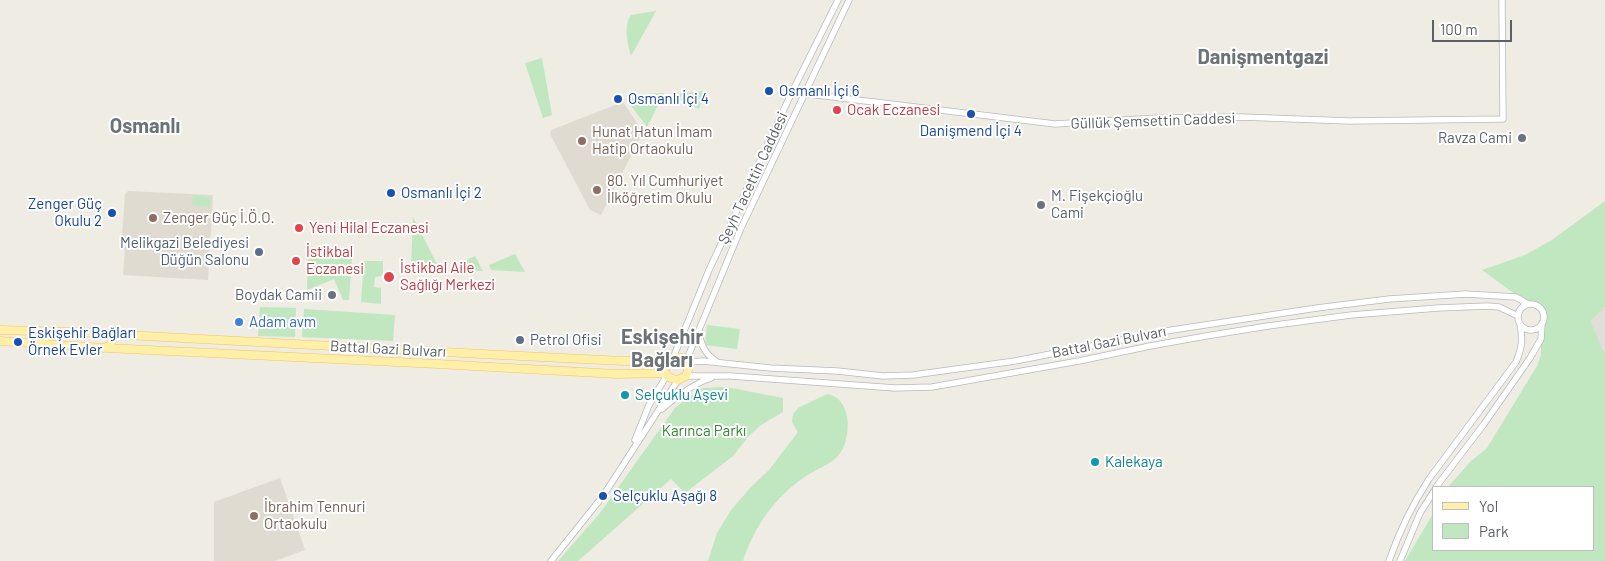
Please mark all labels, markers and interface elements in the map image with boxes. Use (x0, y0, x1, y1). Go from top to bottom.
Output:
scale bar (1435, 10, 1515, 42)
text: 100 m (1440, 20, 1478, 38)
district label: Danişmentgazi (1197, 45, 1329, 69)
place label: Osmanlı İçi 6 (779, 82, 860, 100)
marker: Osmanlı İçi 6 (763, 85, 775, 97)
place label: Osmanlı İçi 4 (628, 90, 709, 108)
marker: Osmanlı İçi 4 (612, 93, 624, 105)
place label: Ocak Eczanesi (847, 101, 940, 119)
marker: Ocak Eczanesi (831, 104, 843, 116)
marker: Danişmend İçi 4 (965, 108, 977, 120)
street label: Şeyh Tacettin Caddesi (714, 109, 792, 247)
street label: Güllük Şemsettin Caddesi (1070, 109, 1236, 133)
district label: Osmanlı (110, 114, 180, 138)
place label: Danişmend İçi 4 (920, 122, 1022, 140)
place label: Hunat Hatun İmam Hatip Ortaokulu (592, 123, 712, 158)
place label: Ravza Cami (1438, 129, 1512, 147)
marker: Ravza Cami (1516, 132, 1528, 144)
marker: Hunat Hatun İmam Hatip Ortaokulu (576, 135, 588, 147)
place label: 80. Yıl Cumhuriyet İlköğretim Okulu (607, 172, 724, 207)
place label: Osmanlı İçi 2 (401, 184, 482, 202)
marker: 80. Yıl Cumhuriyet İlköğretim Okulu (591, 184, 603, 196)
marker: Osmanlı İçi 2 (385, 187, 397, 199)
place label: M. Fişekçioğlu Cami (1051, 187, 1143, 222)
place label: Zenger Güç Okulu 2 (28, 195, 102, 230)
marker: M. Fişekçioğlu Cami (1035, 199, 1047, 211)
marker: Zenger Güç Okulu 2 (106, 207, 118, 219)
place label: Zenger Güç İ.Ö.O. (163, 209, 275, 227)
marker: Zenger Güç İ.Ö.O. (147, 212, 159, 224)
place label: Yeni Hilal Eczanesi (309, 219, 429, 237)
marker: Yeni Hilal Eczanesi (293, 222, 305, 234)
place label: Melikgazi Belediyesi Düğün Salonu (120, 234, 249, 269)
place label: İstikbal Eczanesi (306, 243, 364, 278)
marker: Melikgazi Belediyesi Düğün Salonu (253, 246, 265, 258)
marker: İstikbal Eczanesi (290, 255, 302, 267)
place label: İstikbal Aile Sağlığı Merkezi (400, 259, 495, 294)
marker: İstikbal Aile Sağlığı Merkezi (382, 270, 396, 284)
place label: Boydak Camii (235, 286, 322, 304)
marker: Boydak Camii (326, 289, 338, 301)
place label: Adam avm (249, 313, 316, 331)
marker: Adam avm (233, 316, 245, 328)
street label: Battal Gazi Bulvarı (1050, 322, 1168, 362)
place label: Eskişehir Bağları Örnek Evler (28, 324, 136, 359)
district label: Eskişehir Bağları (621, 325, 703, 372)
place label: Petrol Ofisi (530, 331, 602, 349)
marker: Petrol Ofisi (514, 334, 526, 346)
marker: Eskişehir Bağları Örnek Evler (12, 336, 24, 348)
street label: Battal Gazi Bulvarı (330, 337, 446, 361)
place label: Selçuklu Aşevi (635, 386, 728, 404)
marker: Selçuklu Aşevi (619, 389, 631, 401)
park label: Karınca Parkı (662, 422, 746, 440)
place label: Kalekaya (1105, 453, 1163, 471)
marker: Kalekaya (1089, 456, 1101, 468)
legend (1432, 486, 1595, 551)
place label: Selçuklu Aşağı 8 (613, 487, 717, 505)
marker: Selçuklu Aşağı 8 (597, 490, 609, 502)
text: Yol (1479, 497, 1498, 515)
place label: İbrahim Tennuri Ortaokulu (264, 498, 365, 533)
marker: İbrahim Tennuri Ortaokulu (248, 510, 260, 522)
text: Park (1479, 522, 1508, 540)

